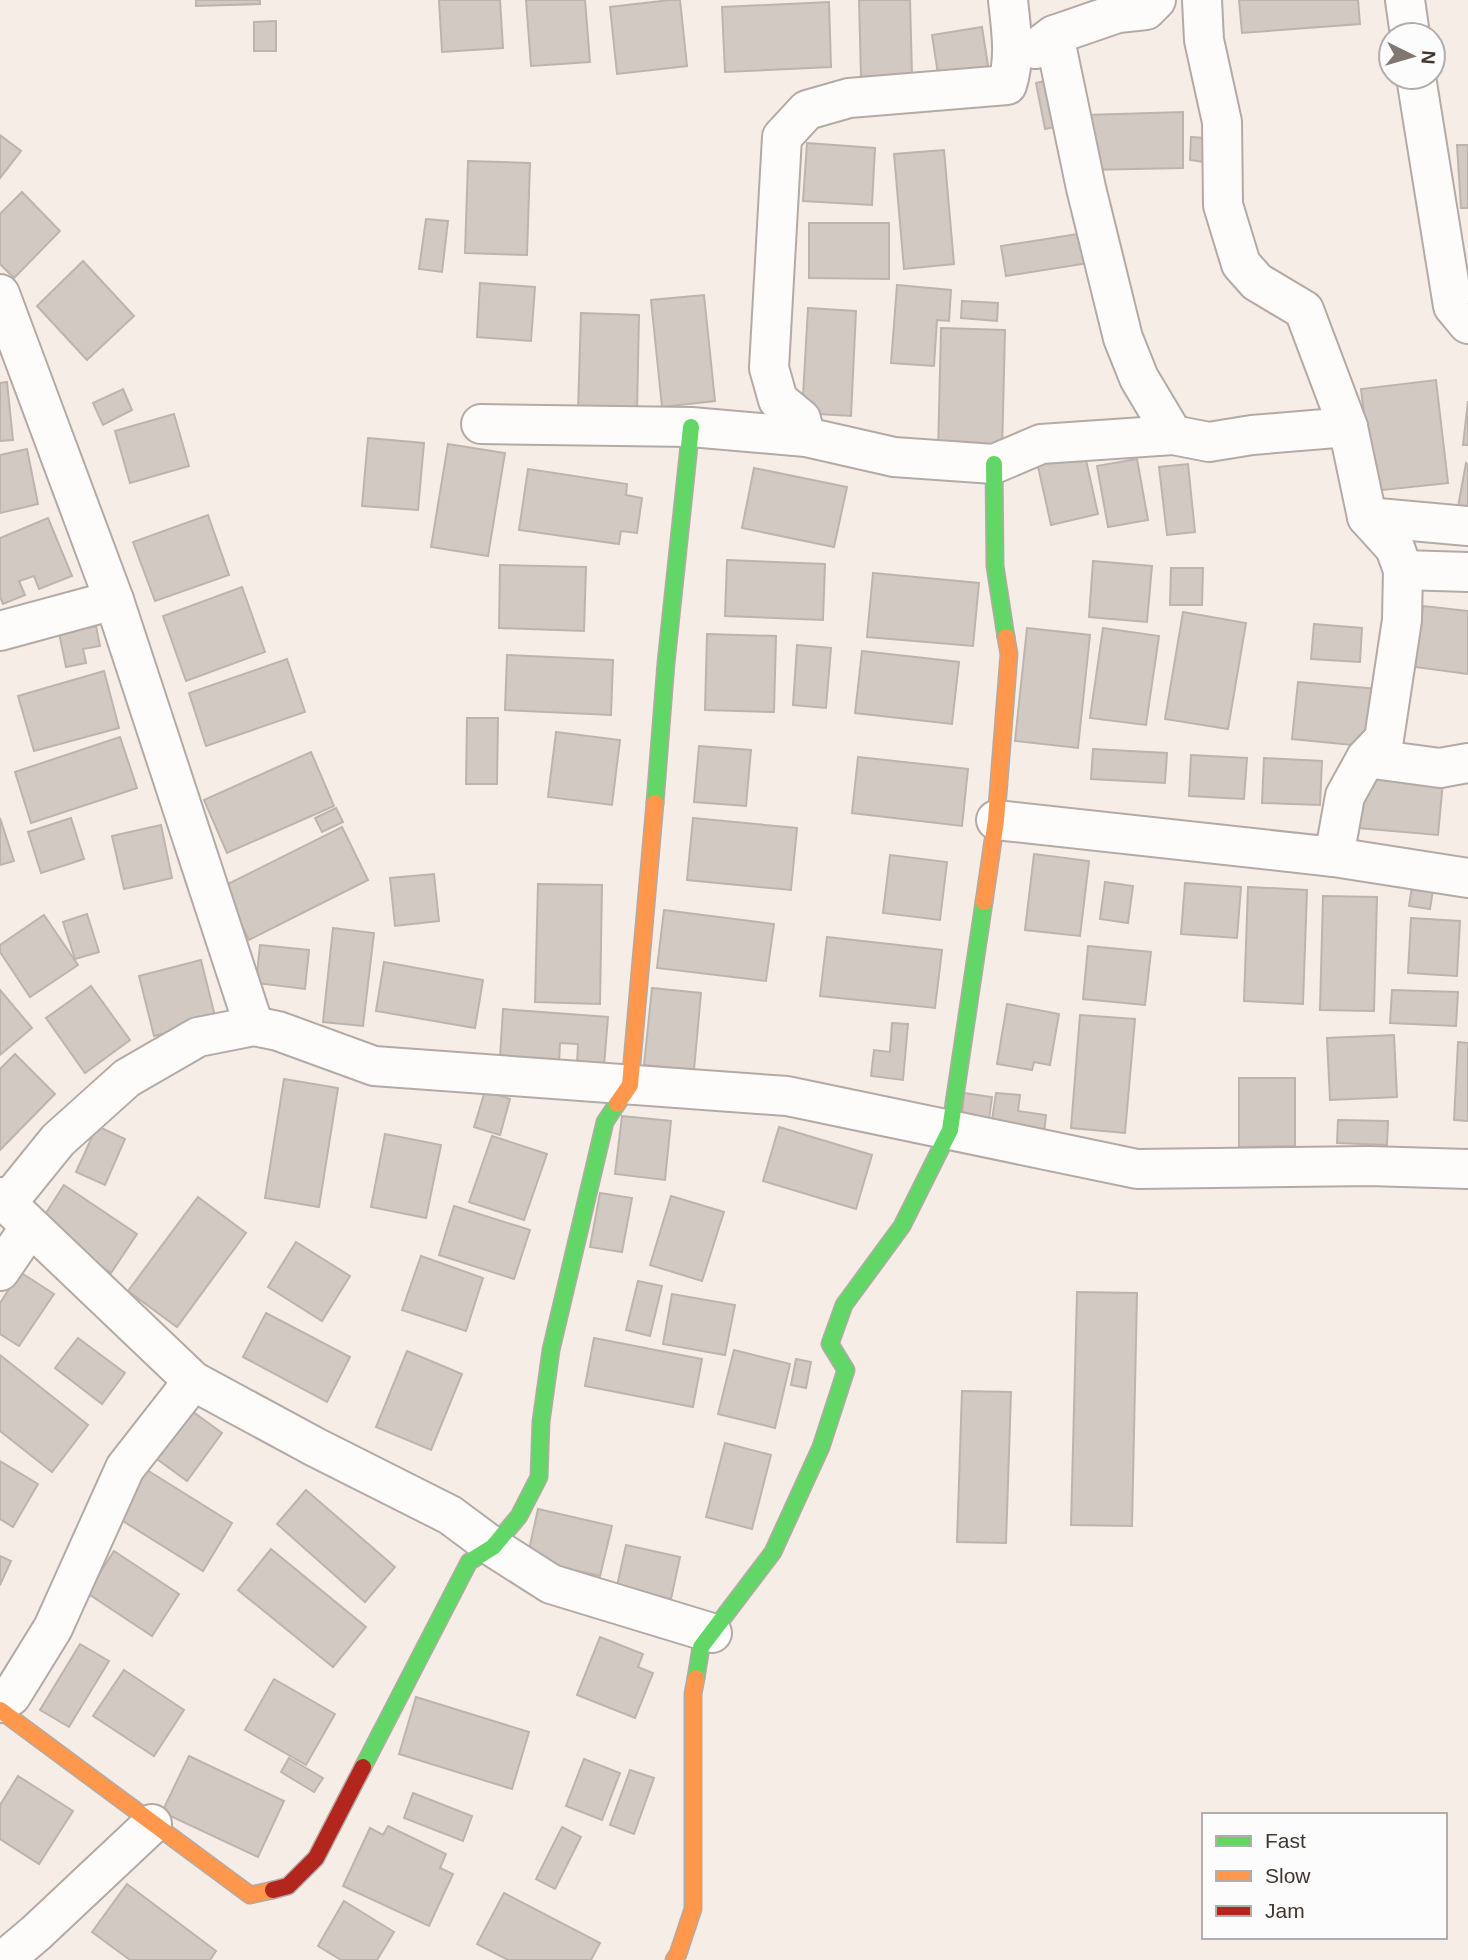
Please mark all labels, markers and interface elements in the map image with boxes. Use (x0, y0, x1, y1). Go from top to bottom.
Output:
north arrow (1377, 21, 1447, 91)
text: N (1417, 50, 1439, 65)
legend (1202, 1813, 1447, 1939)
text: Fast (1265, 1829, 1306, 1852)
text: Slow (1265, 1864, 1311, 1887)
text: Jam (1265, 1899, 1305, 1922)

